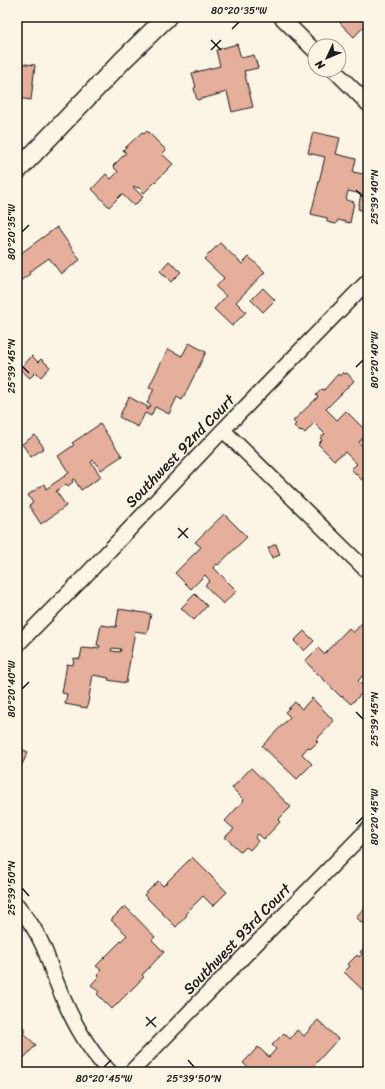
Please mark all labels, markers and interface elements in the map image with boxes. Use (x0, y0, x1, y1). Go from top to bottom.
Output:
text: 80°20'35"W (211, 2, 267, 20)
north arrow (307, 38, 347, 78)
text: N (310, 55, 330, 75)
text: 25°39'40"N (366, 169, 384, 225)
text: 80°20'35"W (3, 204, 21, 260)
text: 80°20'40"W (366, 331, 384, 388)
text: 25°39'45"N (3, 338, 21, 393)
street label: Southwest 92nd Court (119, 388, 242, 514)
text: 80°20'40"W (3, 660, 21, 717)
text: 25°39'45"N (366, 691, 384, 746)
text: 80°20'45"W (366, 788, 384, 845)
text: 25°39'50"N (3, 860, 21, 916)
street label: Southwest 93rd Court (177, 876, 298, 1001)
text: 80°20'45"W (76, 1070, 133, 1088)
text: 25°39'50"N (166, 1070, 222, 1088)

